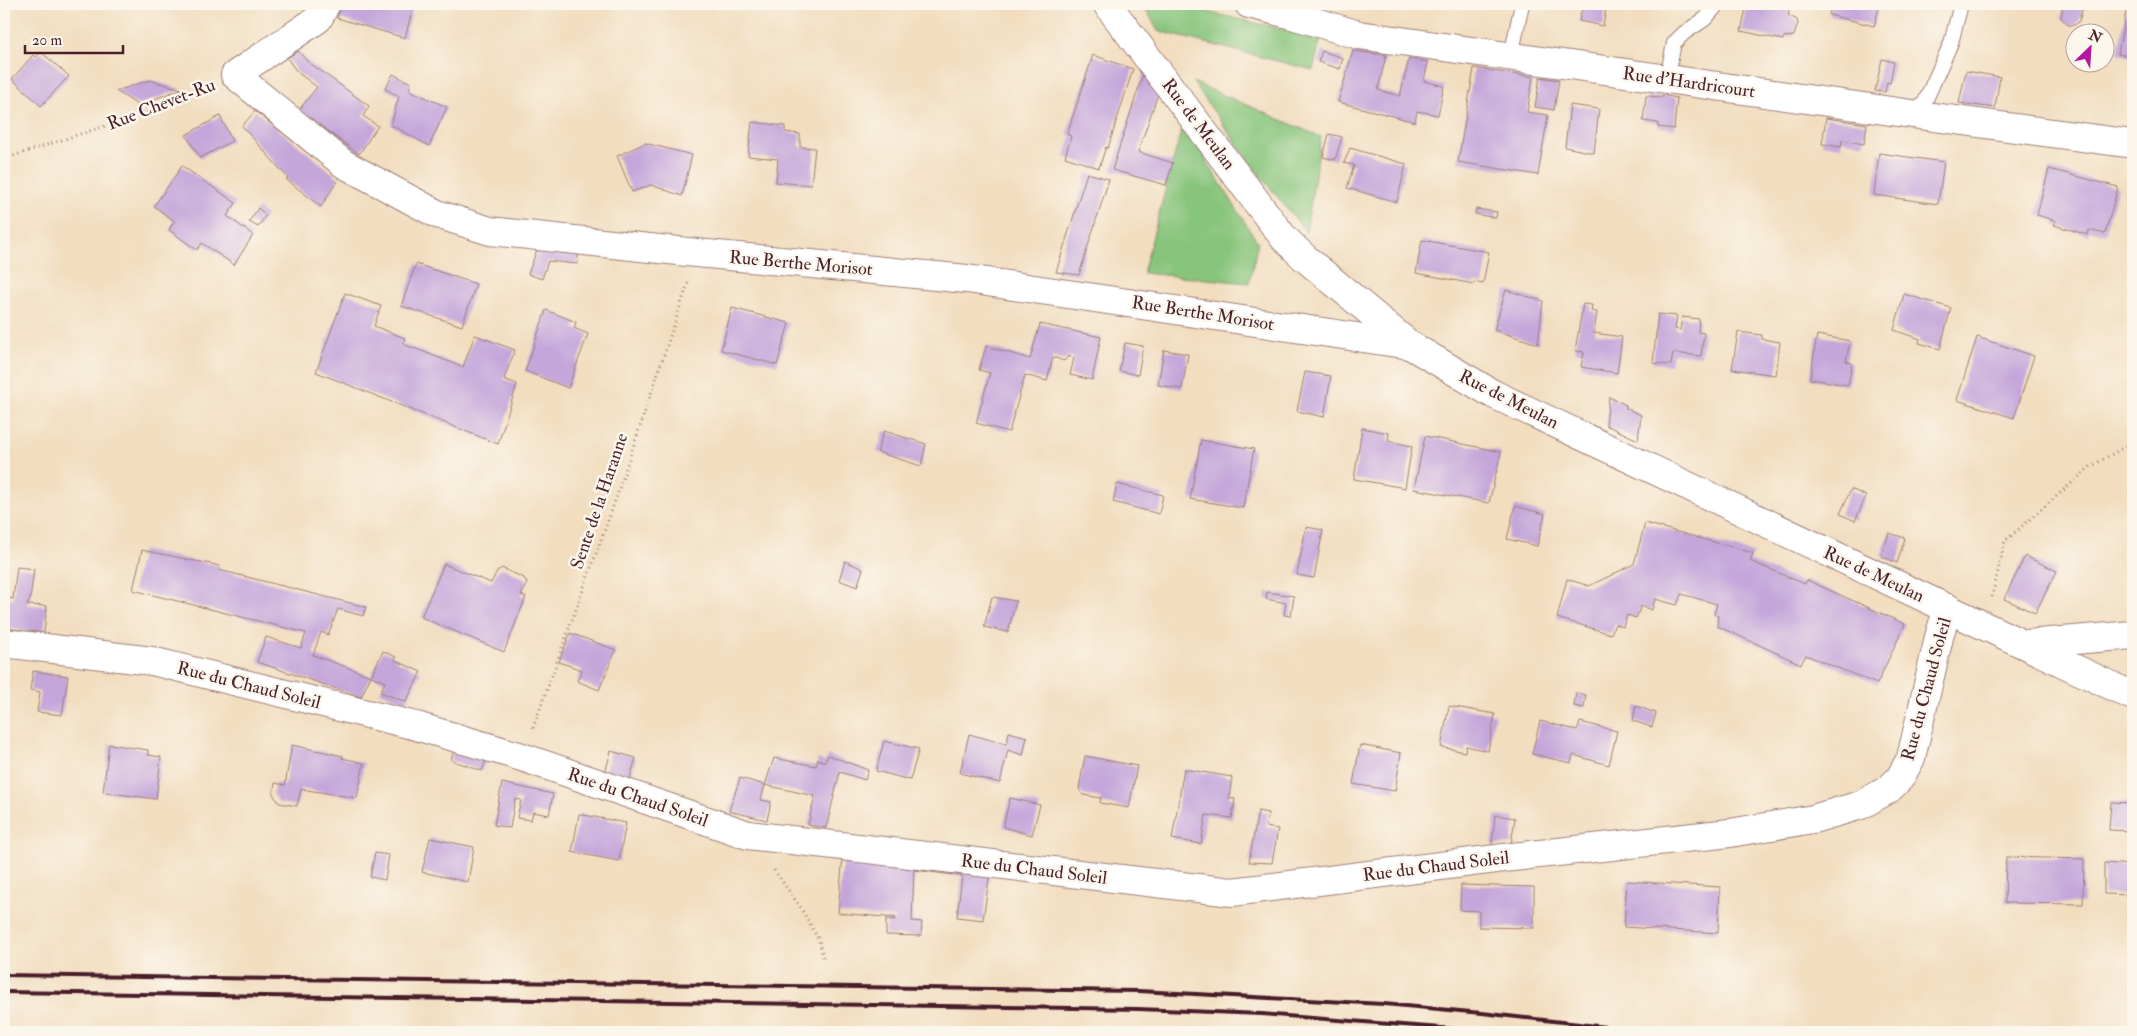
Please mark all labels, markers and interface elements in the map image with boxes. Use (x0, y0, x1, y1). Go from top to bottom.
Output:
scale bar (25, 22, 122, 54)
north arrow (2064, 22, 2114, 72)
text: N (2085, 26, 2105, 47)
text: 20 m (32, 31, 62, 50)
street label: Rue d'Hardricourt (1621, 62, 1757, 103)
street label: Rue Chevet-Ru (104, 73, 219, 136)
street label: Rue de Meulan (1157, 74, 1241, 175)
street label: Rue Berthe Morisot (728, 246, 874, 281)
street label: Rue Berthe Morisot (1130, 291, 1276, 336)
street label: Rue de Meulan (1455, 365, 1562, 434)
street label: Sente de la Haranne (565, 430, 634, 572)
street label: Rue de Meulan (1820, 541, 1928, 608)
street label: Rue du Chaud Soleil (1896, 615, 1957, 763)
street label: Rue du Chaud Soleil (175, 657, 324, 715)
street label: Rue du Chaud Soleil (564, 763, 712, 832)
street label: Rue du Chaud Soleil (1362, 846, 1511, 887)
street label: Rue du Chaud Soleil (959, 849, 1109, 890)

